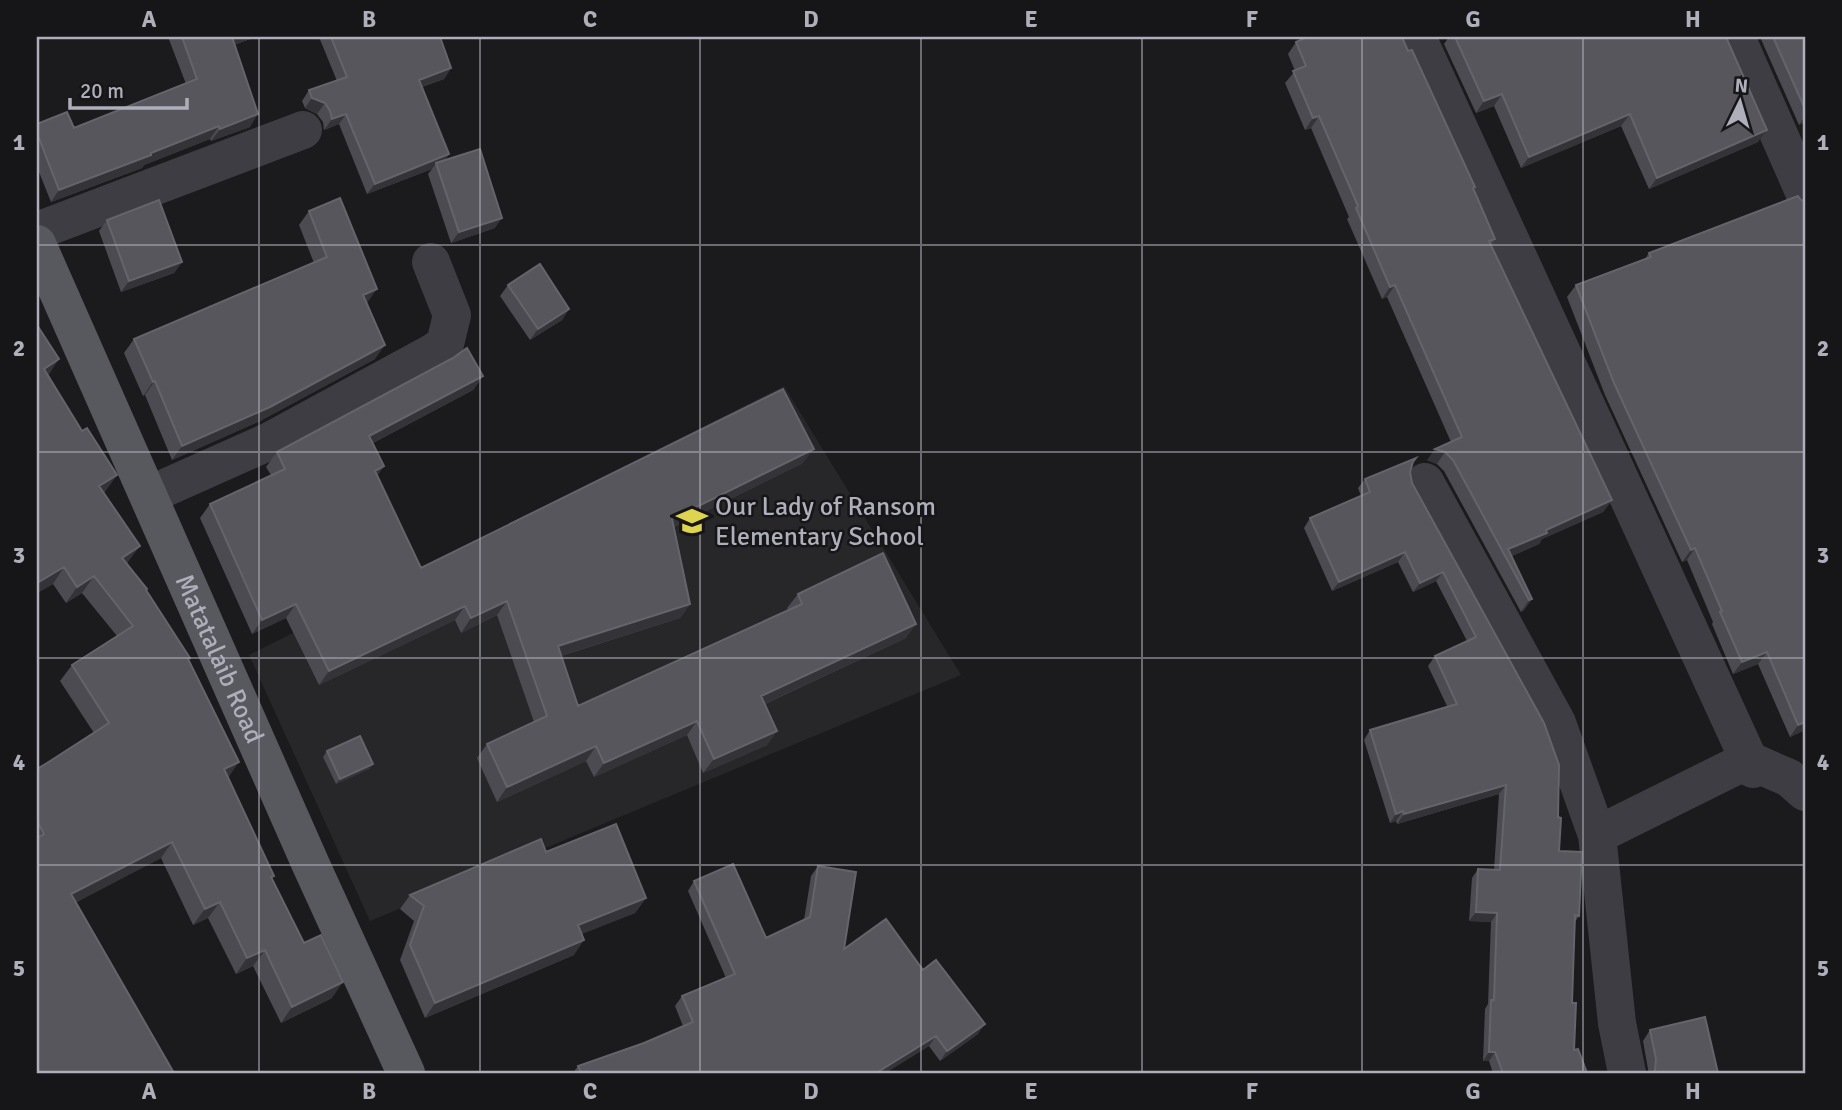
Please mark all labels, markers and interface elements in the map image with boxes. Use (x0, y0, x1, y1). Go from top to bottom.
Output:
text: A (142, 5, 157, 34)
text: B (362, 5, 376, 34)
text: C (583, 5, 597, 34)
text: D (803, 5, 819, 34)
text: E (1024, 5, 1038, 34)
text: F (1246, 5, 1258, 34)
text: G (1465, 5, 1481, 34)
text: H (1685, 5, 1701, 34)
scale bar (70, 66, 187, 110)
north arrow (1706, 66, 1776, 136)
text: N (1734, 74, 1749, 99)
text: 20 m (80, 78, 124, 104)
text: 1 (13, 128, 25, 157)
text: 1 (1817, 128, 1829, 157)
text: 2 (13, 334, 25, 363)
text: 2 (1817, 334, 1829, 363)
place label: Our Lady of Ransom Elementary School (715, 491, 936, 553)
school or university icon: Our Lady of Ransom Elementary School (675, 504, 709, 538)
text: 3 (13, 541, 25, 570)
text: 3 (1817, 541, 1829, 570)
street label: Matatalaib Road (168, 569, 270, 748)
text: 4 (13, 748, 25, 777)
text: 4 (1817, 748, 1829, 777)
text: 5 (13, 954, 25, 983)
text: 5 (1817, 954, 1829, 983)
text: A (142, 1077, 157, 1106)
text: B (362, 1077, 376, 1106)
text: C (583, 1077, 597, 1106)
text: D (803, 1077, 819, 1106)
text: E (1024, 1077, 1038, 1106)
text: F (1246, 1077, 1258, 1106)
text: G (1465, 1077, 1481, 1106)
text: H (1685, 1077, 1701, 1106)

